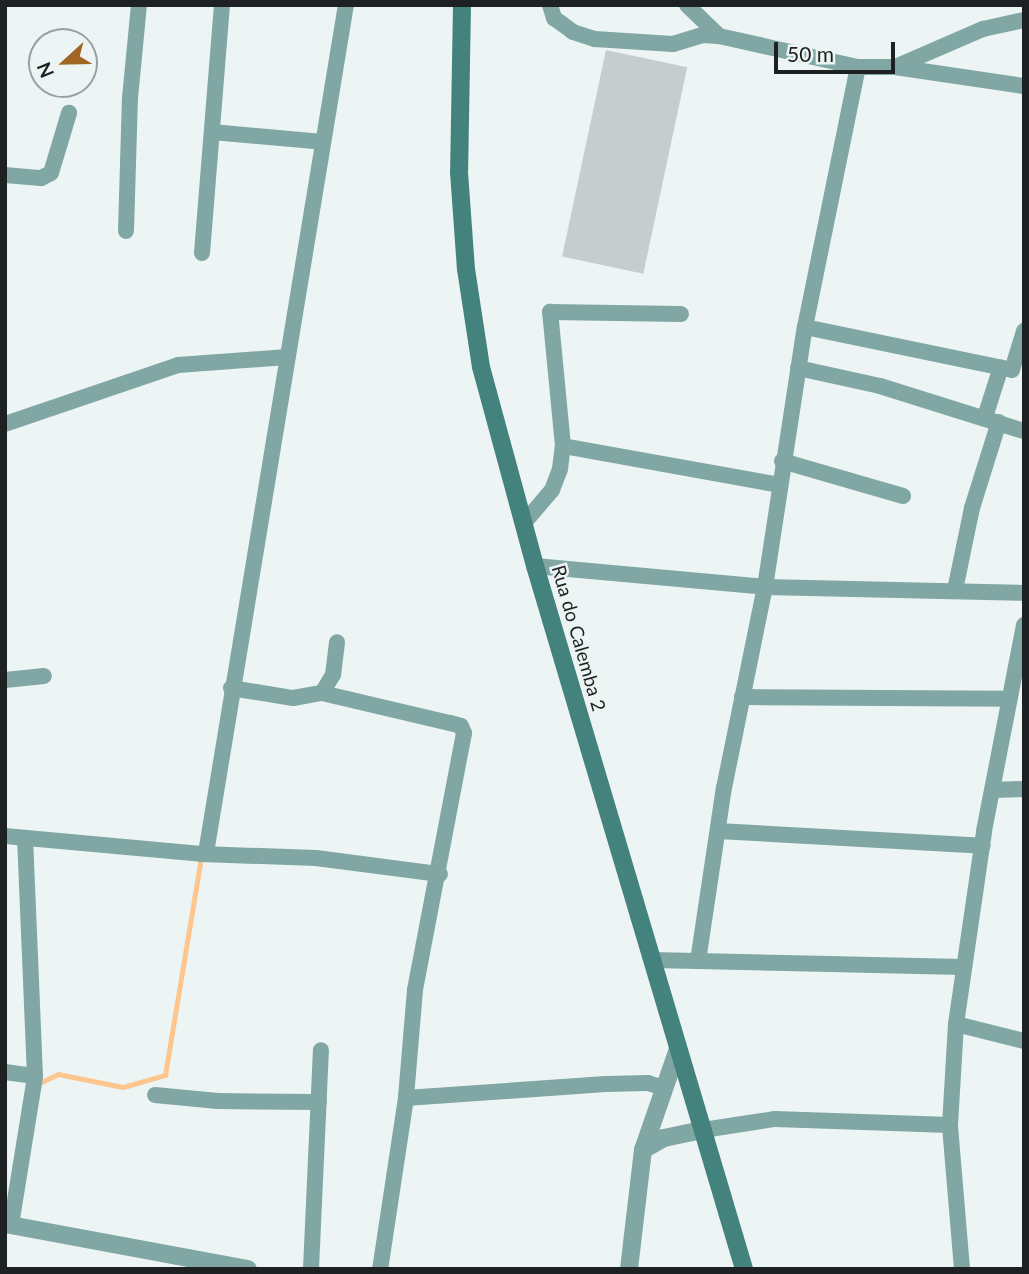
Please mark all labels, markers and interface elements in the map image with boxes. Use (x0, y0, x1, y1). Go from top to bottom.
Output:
north arrow (28, 28, 98, 98)
scale bar (777, 28, 898, 72)
text: 50 m (787, 41, 834, 66)
text: N (32, 59, 58, 81)
street label: Rua do Calemba 2 (547, 562, 611, 714)

